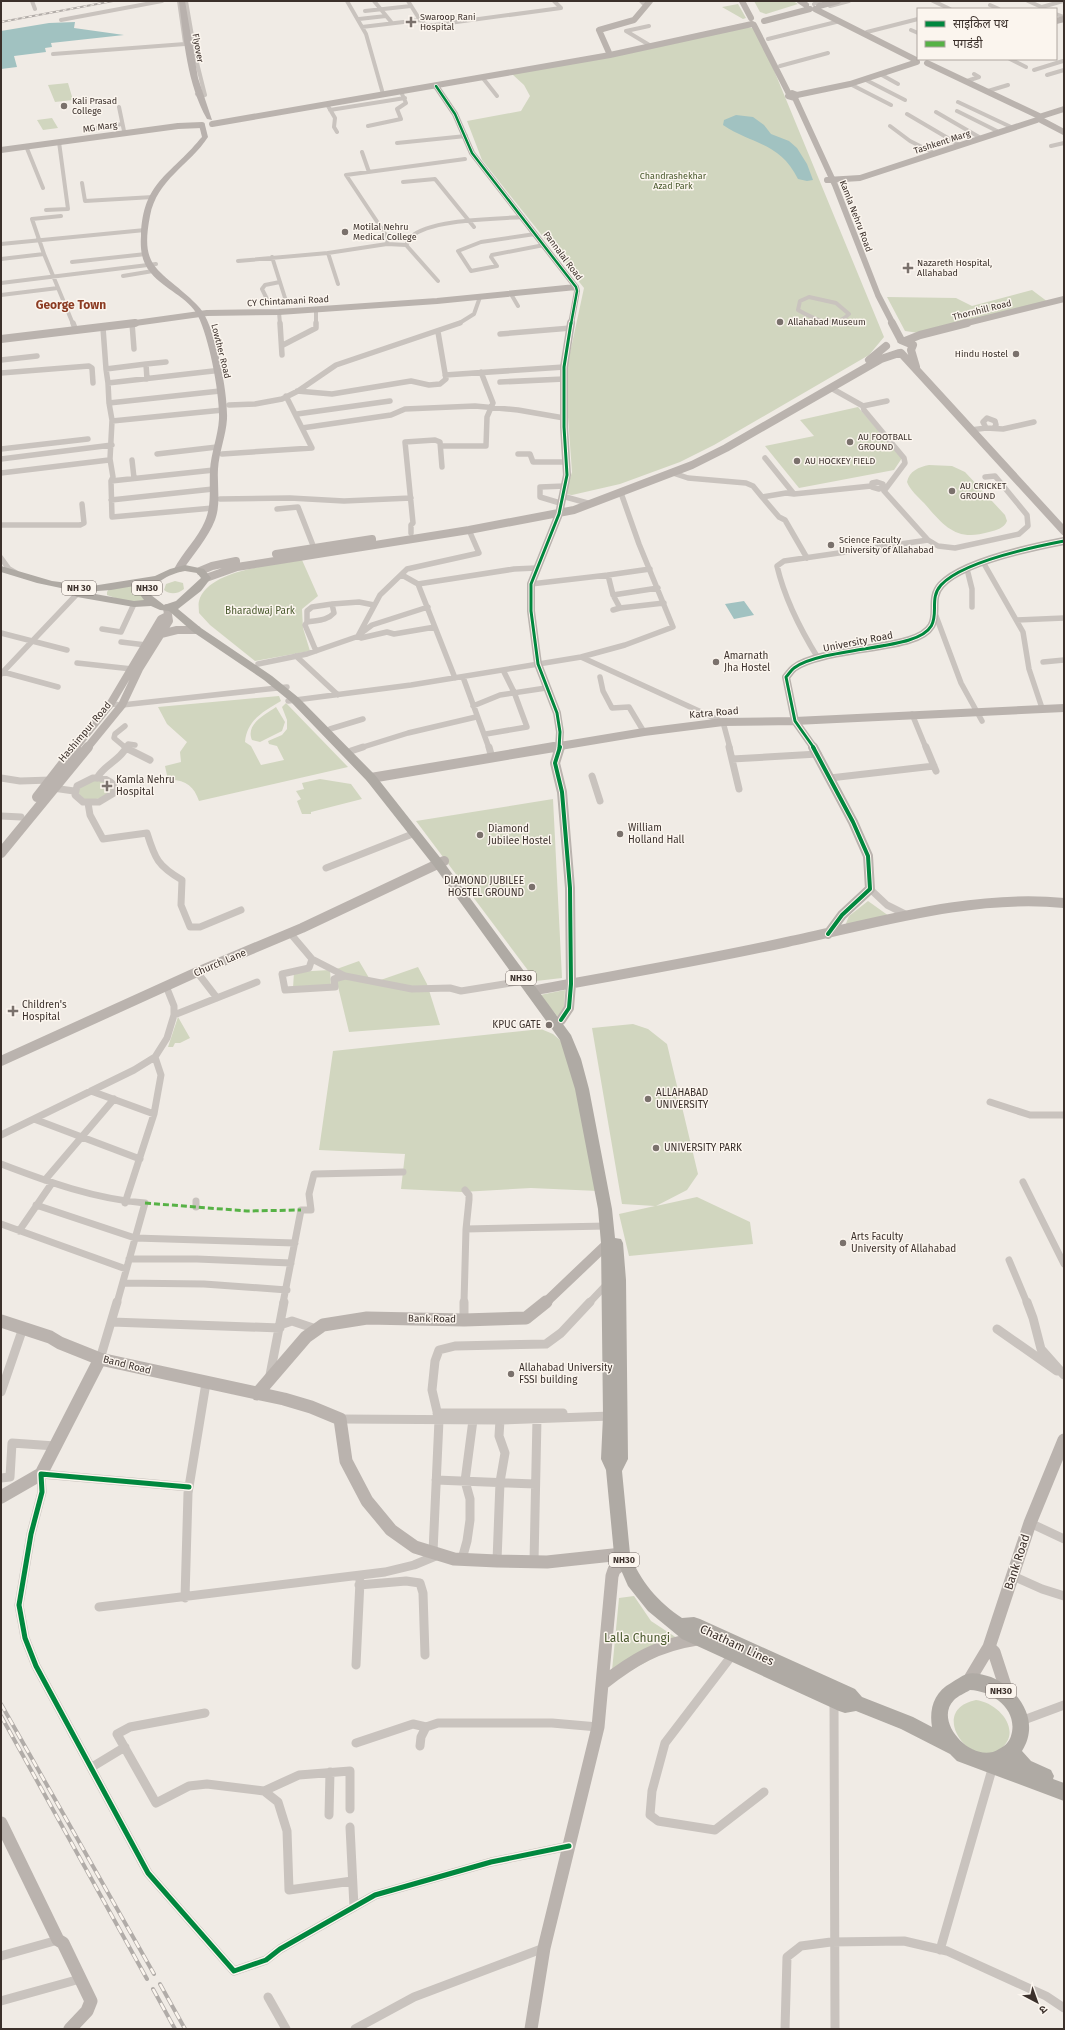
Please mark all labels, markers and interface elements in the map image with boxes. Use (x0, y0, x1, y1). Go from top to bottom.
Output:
legend (917, 8, 1057, 60)
place label: Swaroop Rani Hospital (420, 12, 476, 32)
marker: Swaroop Rani Hospital (405, 16, 417, 28)
text: साइकिल पथ (953, 16, 1009, 31)
street label: Flyover (191, 33, 206, 64)
text: पगडंडी (953, 36, 983, 51)
place label: Kali Prasad College (72, 96, 117, 116)
marker: Kali Prasad College (59, 101, 69, 111)
street label: MG Marg (82, 120, 118, 134)
street label: Tashkent Marg (913, 128, 972, 156)
park label: Chandrashekhar Azad Park (640, 171, 707, 191)
street label: Kamla Nehru Road (838, 179, 874, 253)
place label: Motilal Nehru Medical College (353, 222, 417, 242)
marker: Motilal Nehru Medical College (340, 227, 350, 237)
street label: Pannalal Road (542, 230, 584, 282)
place label: Nazareth Hospital, Allahabad (917, 258, 992, 278)
marker: Nazareth Hospital, Allahabad (902, 262, 914, 274)
street label: CY Chintamani Road (247, 294, 329, 308)
district label: George Town (36, 298, 106, 312)
street label: Thornhill Road (952, 298, 1012, 322)
marker: Allahabad Museum (775, 317, 785, 327)
place label: Allahabad Museum (788, 317, 866, 327)
street label: Lowther Road (209, 323, 233, 379)
place label: Hindu Hostel (955, 349, 1008, 359)
marker: Hindu Hostel (1011, 349, 1021, 359)
place label: AU FOOTBALL GROUND (858, 432, 913, 452)
marker: AU FOOTBALL GROUND (845, 437, 855, 447)
marker: AU HOCKEY FIELD (792, 456, 802, 466)
place label: AU HOCKEY FIELD (805, 456, 876, 466)
place label: AU CRICKET GROUND (960, 481, 1007, 501)
marker: AU CRICKET GROUND (947, 486, 957, 496)
place label: Science Faculty University of Allahabad (839, 535, 934, 555)
marker: Science Faculty University of Allahabad (826, 540, 836, 550)
road number: NH 30 (62, 581, 96, 595)
road number: NH30 (132, 581, 162, 595)
park label: Bharadwaj Park (225, 605, 296, 617)
street label: University Road (822, 629, 894, 655)
place label: Amarnath Jha Hostel (724, 650, 770, 674)
marker: Amarnath Jha Hostel (711, 657, 721, 667)
street label: Hashimpur Road (56, 699, 114, 765)
street label: Katra Road (689, 705, 739, 721)
place label: Kamla Nehru Hospital (116, 774, 175, 798)
marker: Kamla Nehru Hospital (101, 780, 113, 792)
place label: William Holland Hall (628, 822, 684, 846)
place label: Diamond Jubilee Hostel (488, 823, 551, 847)
marker: William Holland Hall (615, 829, 625, 839)
marker: Diamond Jubilee Hostel (475, 830, 485, 840)
place label: DIAMOND JUBILEE HOSTEL GROUND (444, 875, 524, 899)
marker: DIAMOND JUBILEE HOSTEL GROUND (527, 882, 537, 892)
street label: Church Lane (192, 947, 248, 979)
road number: NH30 (506, 971, 536, 985)
place label: Children's Hospital (22, 999, 67, 1023)
marker: Children's Hospital (7, 1005, 19, 1017)
place label: KPUC GATE (492, 1019, 541, 1031)
marker: KPUC GATE (544, 1020, 554, 1030)
place label: ALLAHABAD UNIVERSITY (656, 1087, 709, 1111)
marker: ALLAHABAD UNIVERSITY (643, 1094, 653, 1104)
place label: UNIVERSITY PARK (664, 1142, 742, 1154)
marker: UNIVERSITY PARK (651, 1143, 661, 1153)
place label: Arts Faculty University of Allahabad (851, 1231, 956, 1255)
marker: Arts Faculty University of Allahabad (838, 1238, 848, 1248)
street label: Bank Road (408, 1313, 456, 1325)
street label: Band Road (102, 1353, 152, 1377)
place label: Allahabad University FSSI building (519, 1362, 613, 1386)
marker: Allahabad University FSSI building (506, 1369, 516, 1379)
street label: Bank Road (1001, 1532, 1033, 1592)
road number: NH30 (609, 1553, 639, 1567)
street label: Chatham Lines (698, 1622, 777, 1668)
park label: Lalla Chungi (604, 1631, 670, 1645)
road number: NH30 (986, 1684, 1016, 1698)
north arrow (1017, 1982, 1057, 2022)
text: उ (1036, 2002, 1050, 2017)

